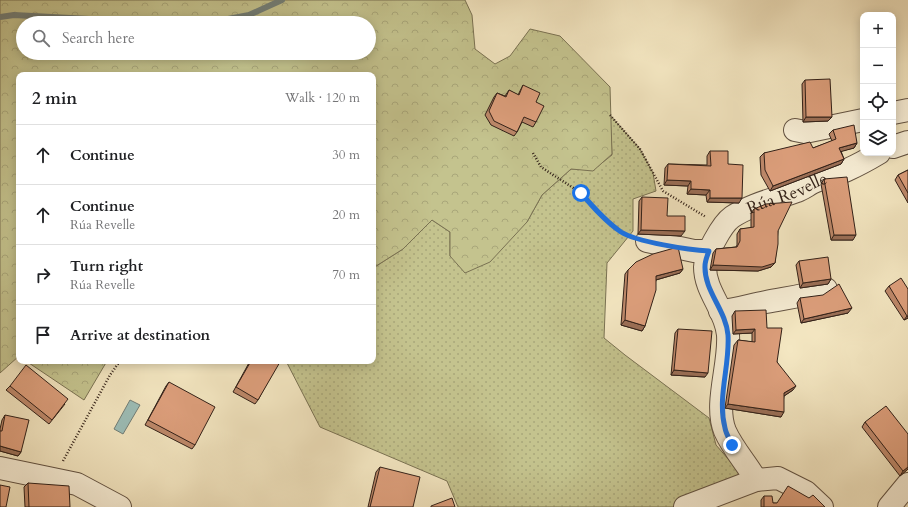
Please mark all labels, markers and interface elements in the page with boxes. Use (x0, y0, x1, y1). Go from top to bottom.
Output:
map controls (860, 12, 896, 156)
button: + (860, 12, 896, 48)
search box (16, 16, 376, 60)
icon: search (30, 27, 52, 49)
text: Search here (62, 28, 135, 48)
button: − (860, 48, 896, 84)
button: locate (860, 84, 896, 120)
text: 2 min (32, 87, 77, 110)
text: Walk · 120 m (285, 89, 360, 107)
button: layers (860, 120, 896, 156)
icon: ahead (32, 144, 54, 166)
text: Continue (70, 145, 135, 165)
text: 30 m (332, 146, 360, 164)
street label: Rúa Revelle (743, 166, 830, 219)
route start (572, 184, 590, 202)
text: Continue (70, 196, 135, 216)
icon: ahead (32, 204, 54, 226)
text: 20 m (332, 206, 360, 224)
text: Rúa Revelle (70, 216, 135, 234)
text: Turn right (70, 256, 143, 276)
icon: right (32, 264, 54, 286)
text: 70 m (332, 266, 360, 284)
text: Rúa Revelle (70, 276, 135, 294)
icon: arrive (32, 324, 54, 346)
text: Arrive at destination (70, 325, 210, 345)
route end (723, 436, 741, 454)

